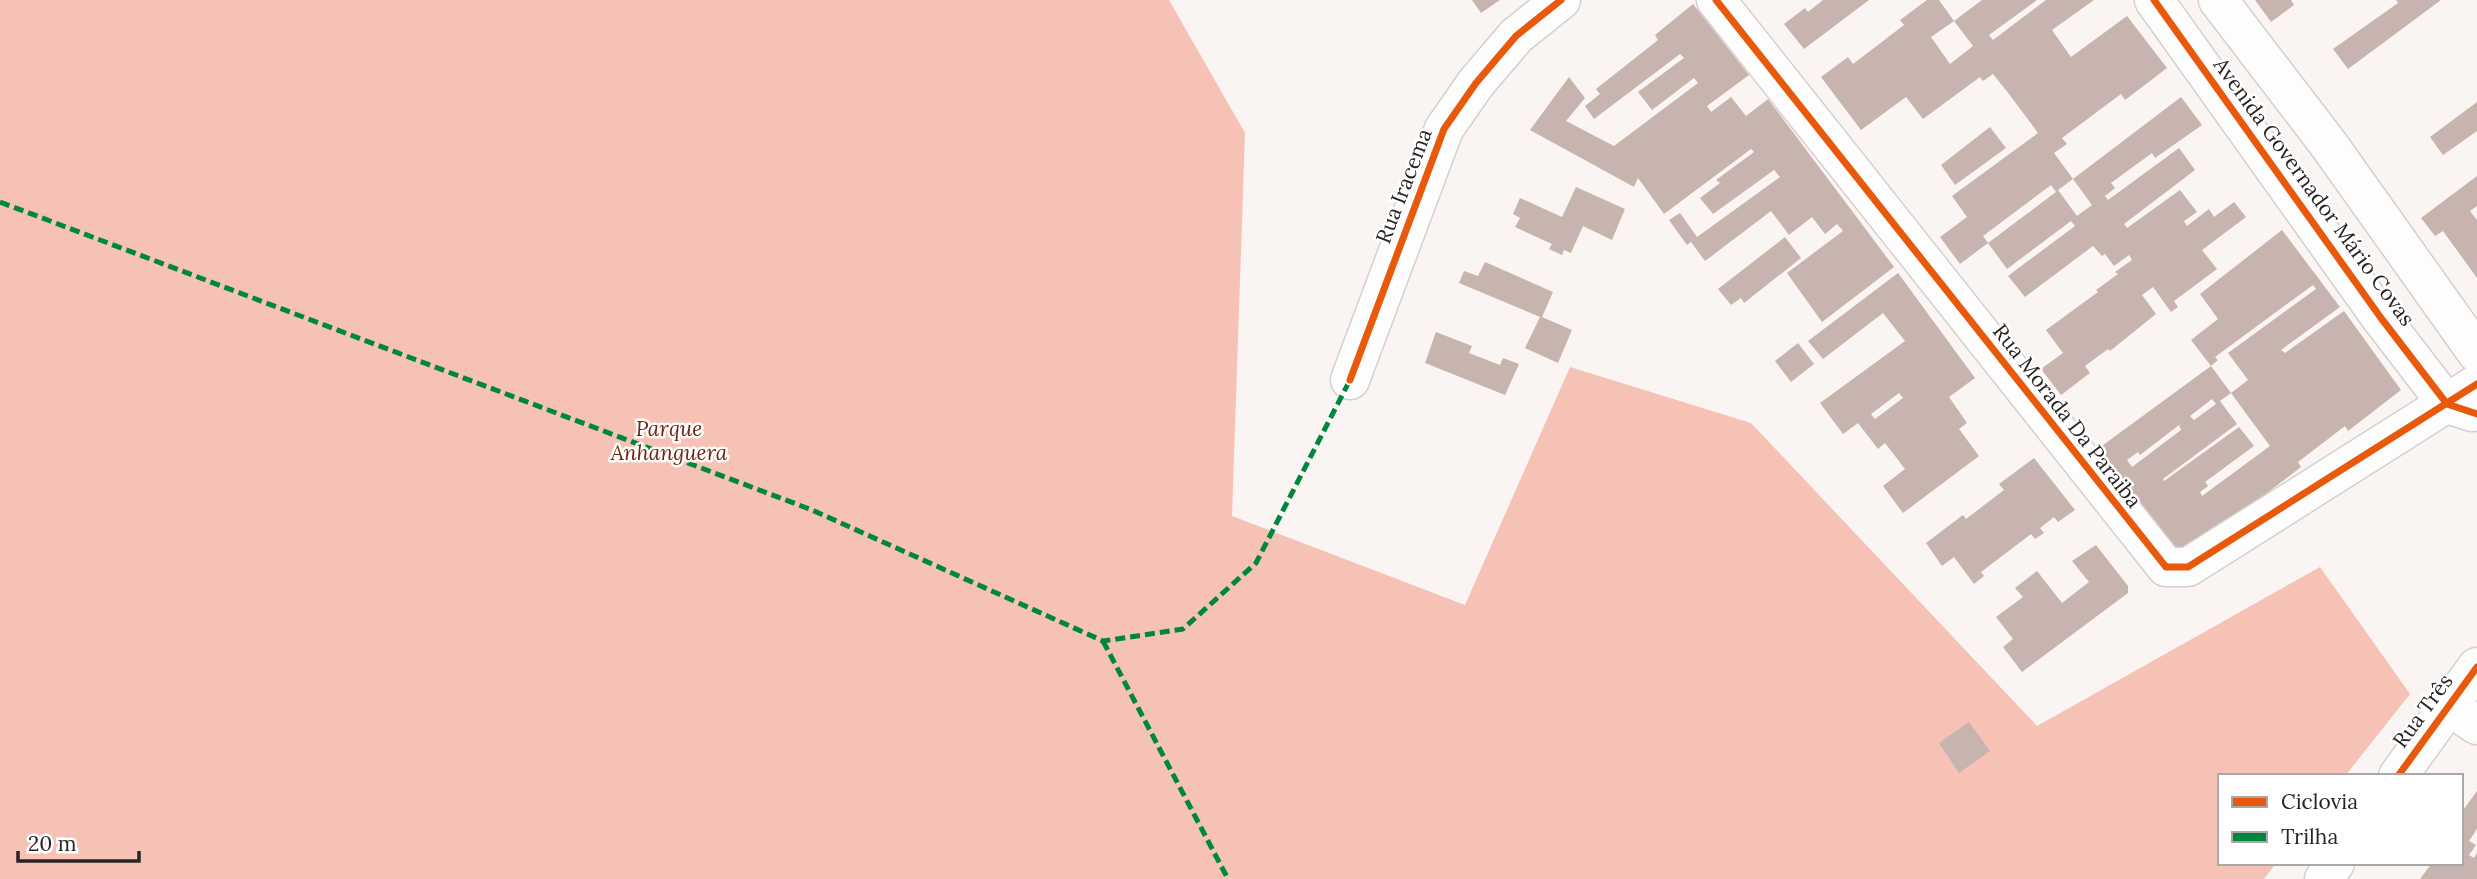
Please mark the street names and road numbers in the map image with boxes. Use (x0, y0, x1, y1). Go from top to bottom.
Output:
street label: Avenida Governador Mário Covas (2207, 51, 2421, 331)
street label: Rua Iracema (1369, 124, 1438, 247)
street label: Rua Morada Da Paraiba (1987, 318, 2148, 513)
street label: Rua Três (2387, 668, 2459, 753)

